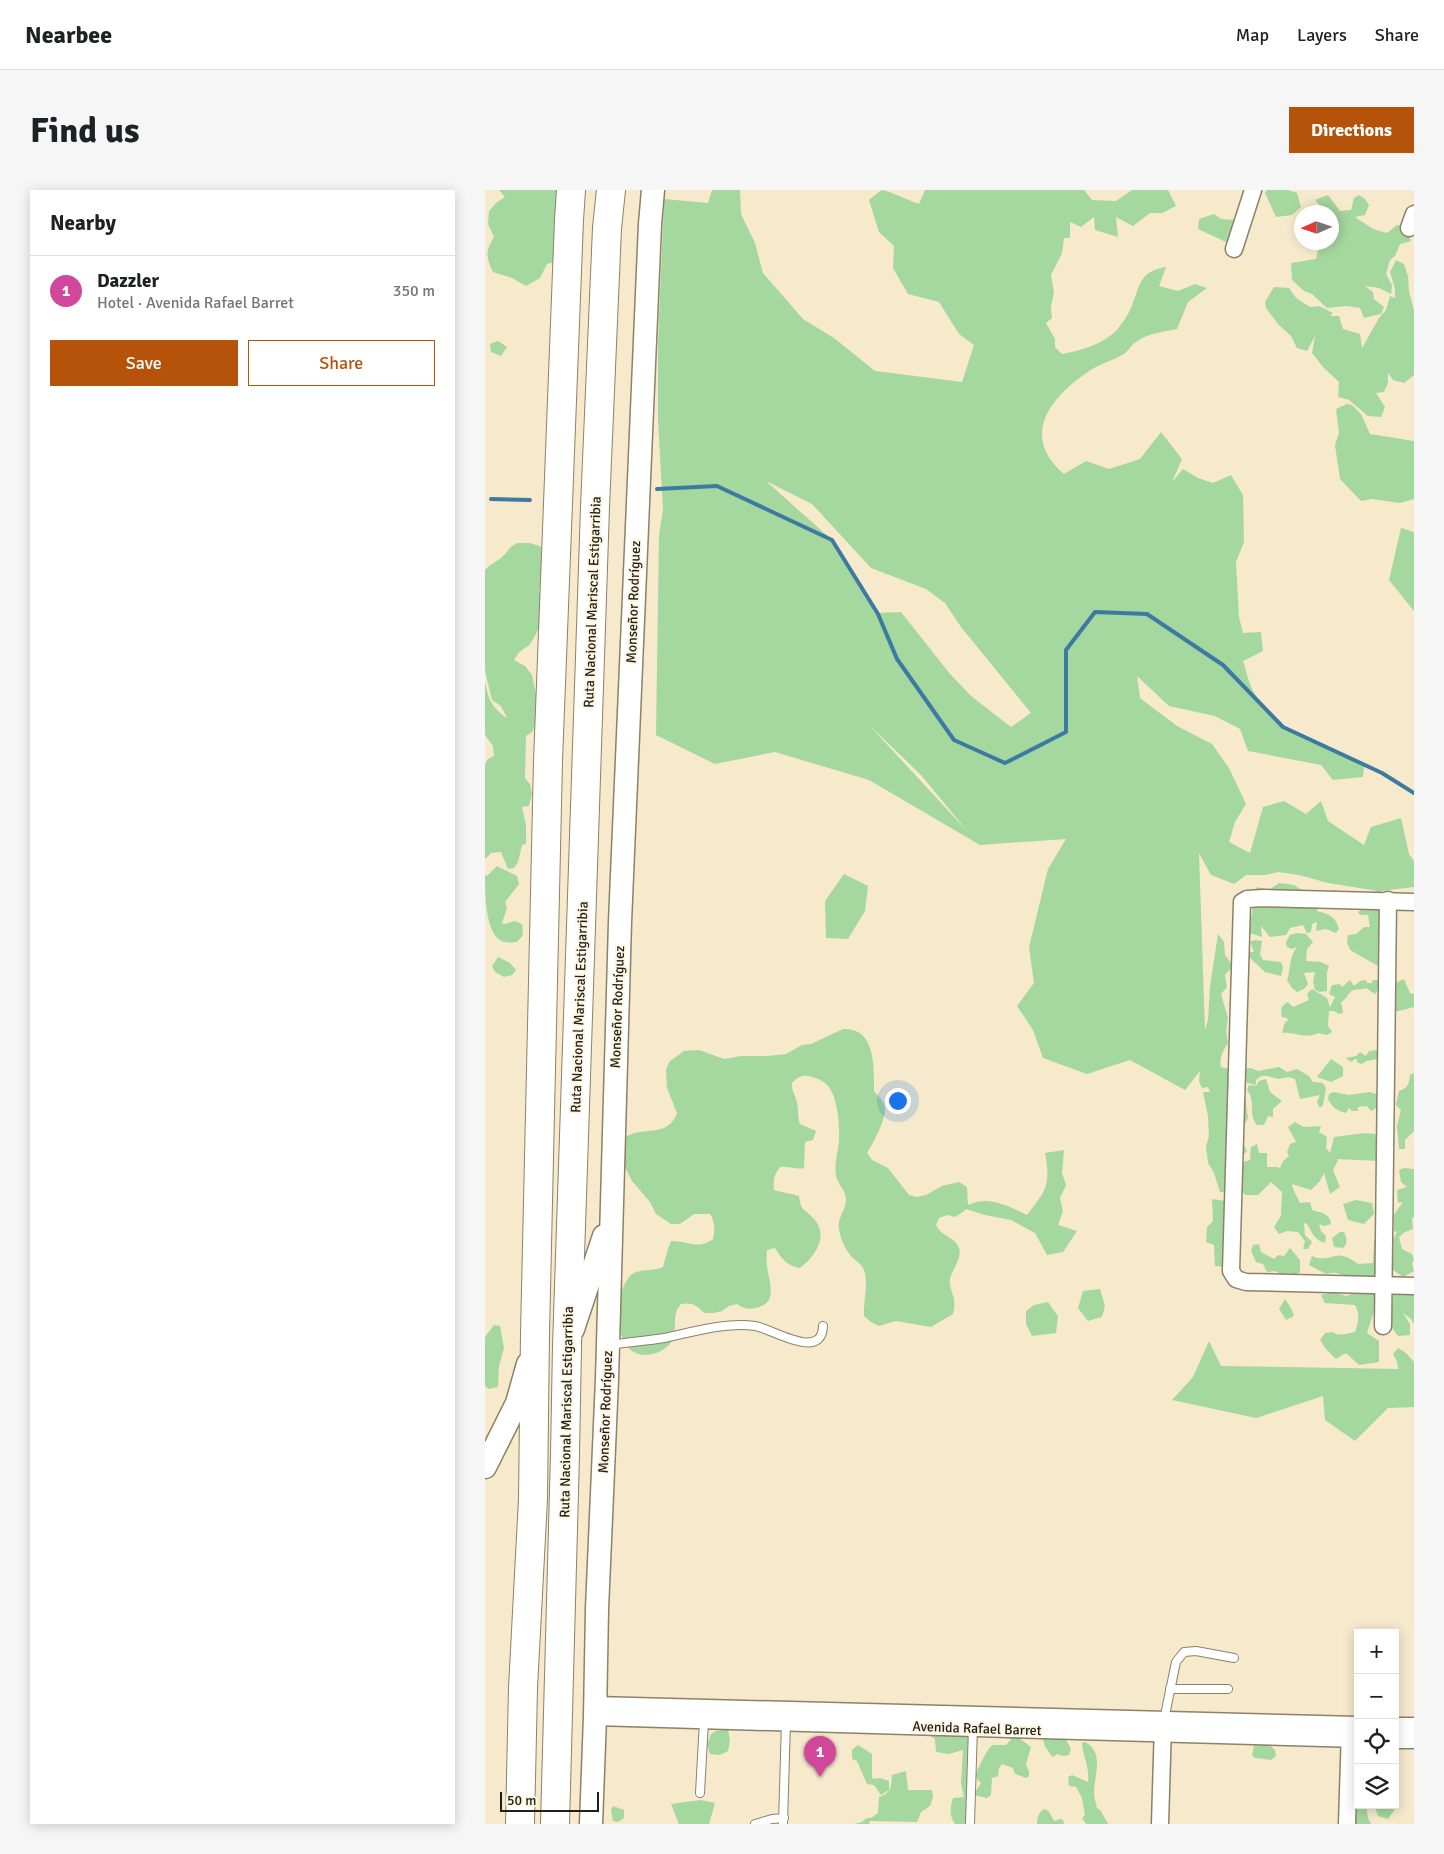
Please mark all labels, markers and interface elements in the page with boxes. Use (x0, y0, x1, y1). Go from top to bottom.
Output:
text: Nearbee (25, 20, 112, 50)
text: Map (1236, 24, 1269, 46)
text: Layers (1297, 24, 1347, 46)
text: Share (1375, 24, 1419, 46)
button: Directions (1289, 107, 1414, 153)
text: Find us (30, 109, 140, 152)
north arrow (1294, 205, 1339, 250)
text: Nearby (50, 210, 116, 236)
text: Dazzler (97, 269, 159, 293)
text: 1 (62, 281, 70, 301)
text: 350 m (393, 281, 435, 301)
text: Hotel · Avenida Rafael Barret (97, 293, 294, 313)
button: Save (50, 340, 238, 386)
button: Share (248, 340, 435, 386)
street label: Ruta Nacional Mariscal Estigarribia (580, 496, 605, 708)
street label: Monseñor Rodríguez (623, 540, 644, 664)
street label: Ruta Nacional Mariscal Estigarribia (567, 901, 592, 1113)
street label: Monseñor Rodríguez (607, 945, 628, 1069)
your location (885, 1088, 911, 1114)
street label: Ruta Nacional Mariscal Estigarribia (556, 1306, 577, 1518)
street label: Monseñor Rodríguez (595, 1350, 616, 1474)
map controls (1354, 1629, 1399, 1809)
button: + (1354, 1629, 1399, 1674)
button: − (1354, 1674, 1399, 1719)
street label: Avenida Rafael Barret (912, 1718, 1042, 1739)
button: locate (1354, 1719, 1399, 1764)
pin: 1 (804, 1736, 836, 1777)
button: layers (1354, 1764, 1399, 1809)
scale bar (500, 1789, 599, 1812)
text: 50 m (507, 1792, 536, 1809)

